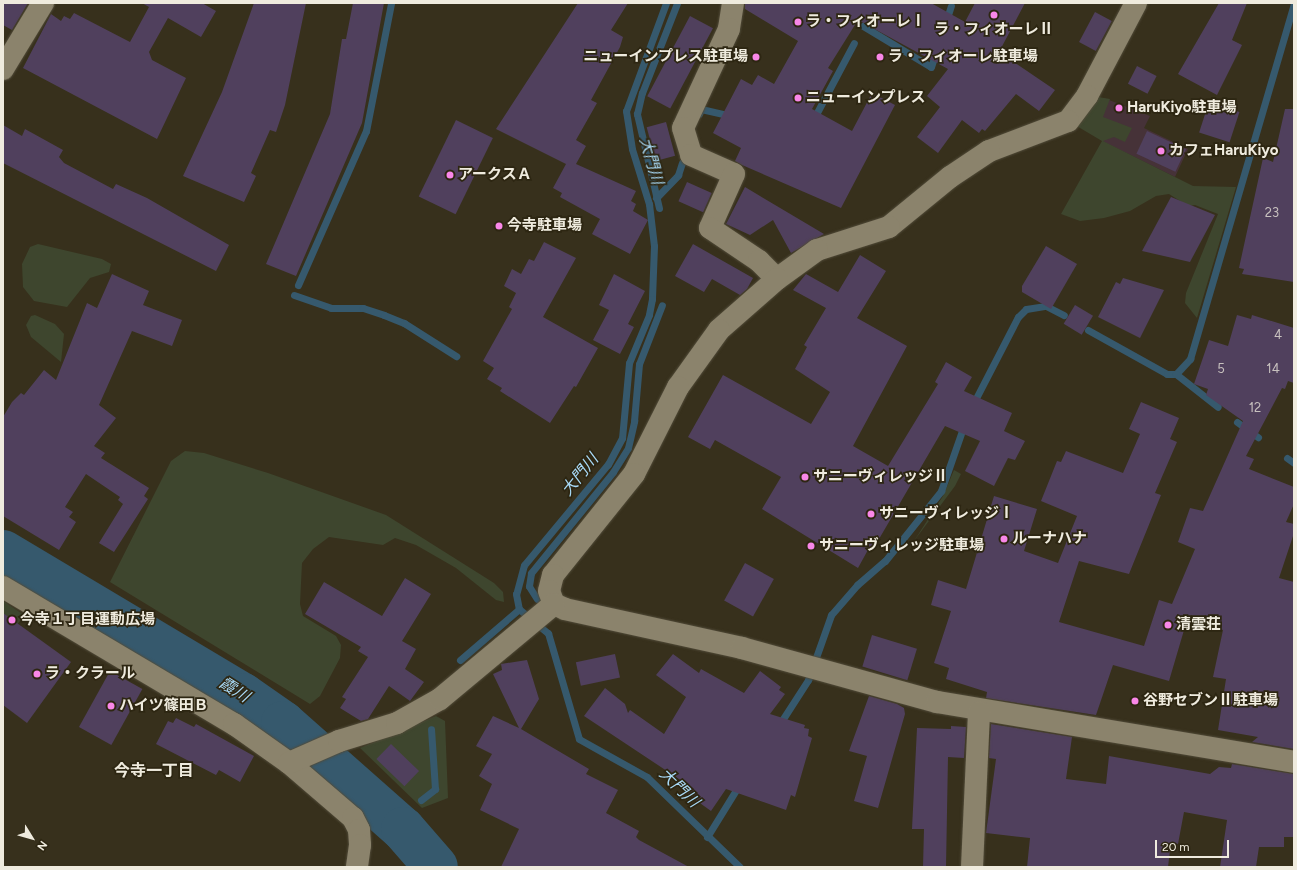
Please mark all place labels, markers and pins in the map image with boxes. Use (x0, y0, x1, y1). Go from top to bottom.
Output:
marker: ラ・フィオーレⅡ (989, 10, 999, 20)
place label: ラ・フィオーレⅠ (806, 13, 926, 31)
marker: ラ・フィオーレⅠ (793, 17, 803, 27)
place label: ラ・フィオーレⅡ (934, 21, 1054, 39)
place label: ニューインプレス駐車場 (583, 48, 748, 66)
place label: ラ・フィオーレ駐車場 (888, 48, 1038, 66)
marker: ニューインプレス駐車場 (751, 52, 761, 62)
marker: ラ・フィオーレ駐車場 (875, 52, 885, 62)
place label: ニューインプレス (806, 89, 926, 107)
marker: ニューインプレス (793, 93, 803, 103)
place label: HaruKiyo駐車場 (1127, 99, 1236, 117)
marker: HaruKiyo駐車場 (1114, 103, 1124, 113)
place label: カフェHaruKiyo (1169, 142, 1278, 160)
marker: カフェHaruKiyo (1156, 146, 1166, 156)
place label: アークスＡ (458, 166, 532, 184)
marker: アークスＡ (445, 170, 455, 180)
place label: 今寺駐車場 (507, 217, 582, 235)
marker: 今寺駐車場 (494, 221, 504, 231)
place label: サニーヴィレッジⅡ (813, 468, 948, 486)
marker: サニーヴィレッジⅡ (800, 472, 810, 482)
place label: サニーヴィレッジⅠ (879, 505, 1014, 523)
marker: サニーヴィレッジⅠ (866, 509, 876, 519)
place label: ルーナハナ (1012, 530, 1087, 548)
marker: ルーナハナ (999, 534, 1009, 544)
place label: サニーヴィレッジ駐車場 (819, 537, 984, 555)
marker: サニーヴィレッジ駐車場 (806, 541, 816, 551)
place label: 今寺１丁目運動広場 (20, 611, 155, 629)
marker: 今寺１丁目運動広場 (7, 615, 17, 625)
place label: 清雲荘 (1176, 616, 1221, 634)
marker: 清雲荘 (1163, 620, 1173, 630)
place label: ラ・クラール (45, 665, 135, 683)
marker: ラ・クラール (32, 669, 42, 679)
place label: 谷野セブンⅡ駐車場 (1143, 692, 1278, 710)
marker: 谷野セブンⅡ駐車場 (1130, 696, 1140, 706)
place label: ハイツ篠田Ｂ (119, 697, 209, 715)
marker: ハイツ篠田Ｂ (106, 701, 116, 711)

